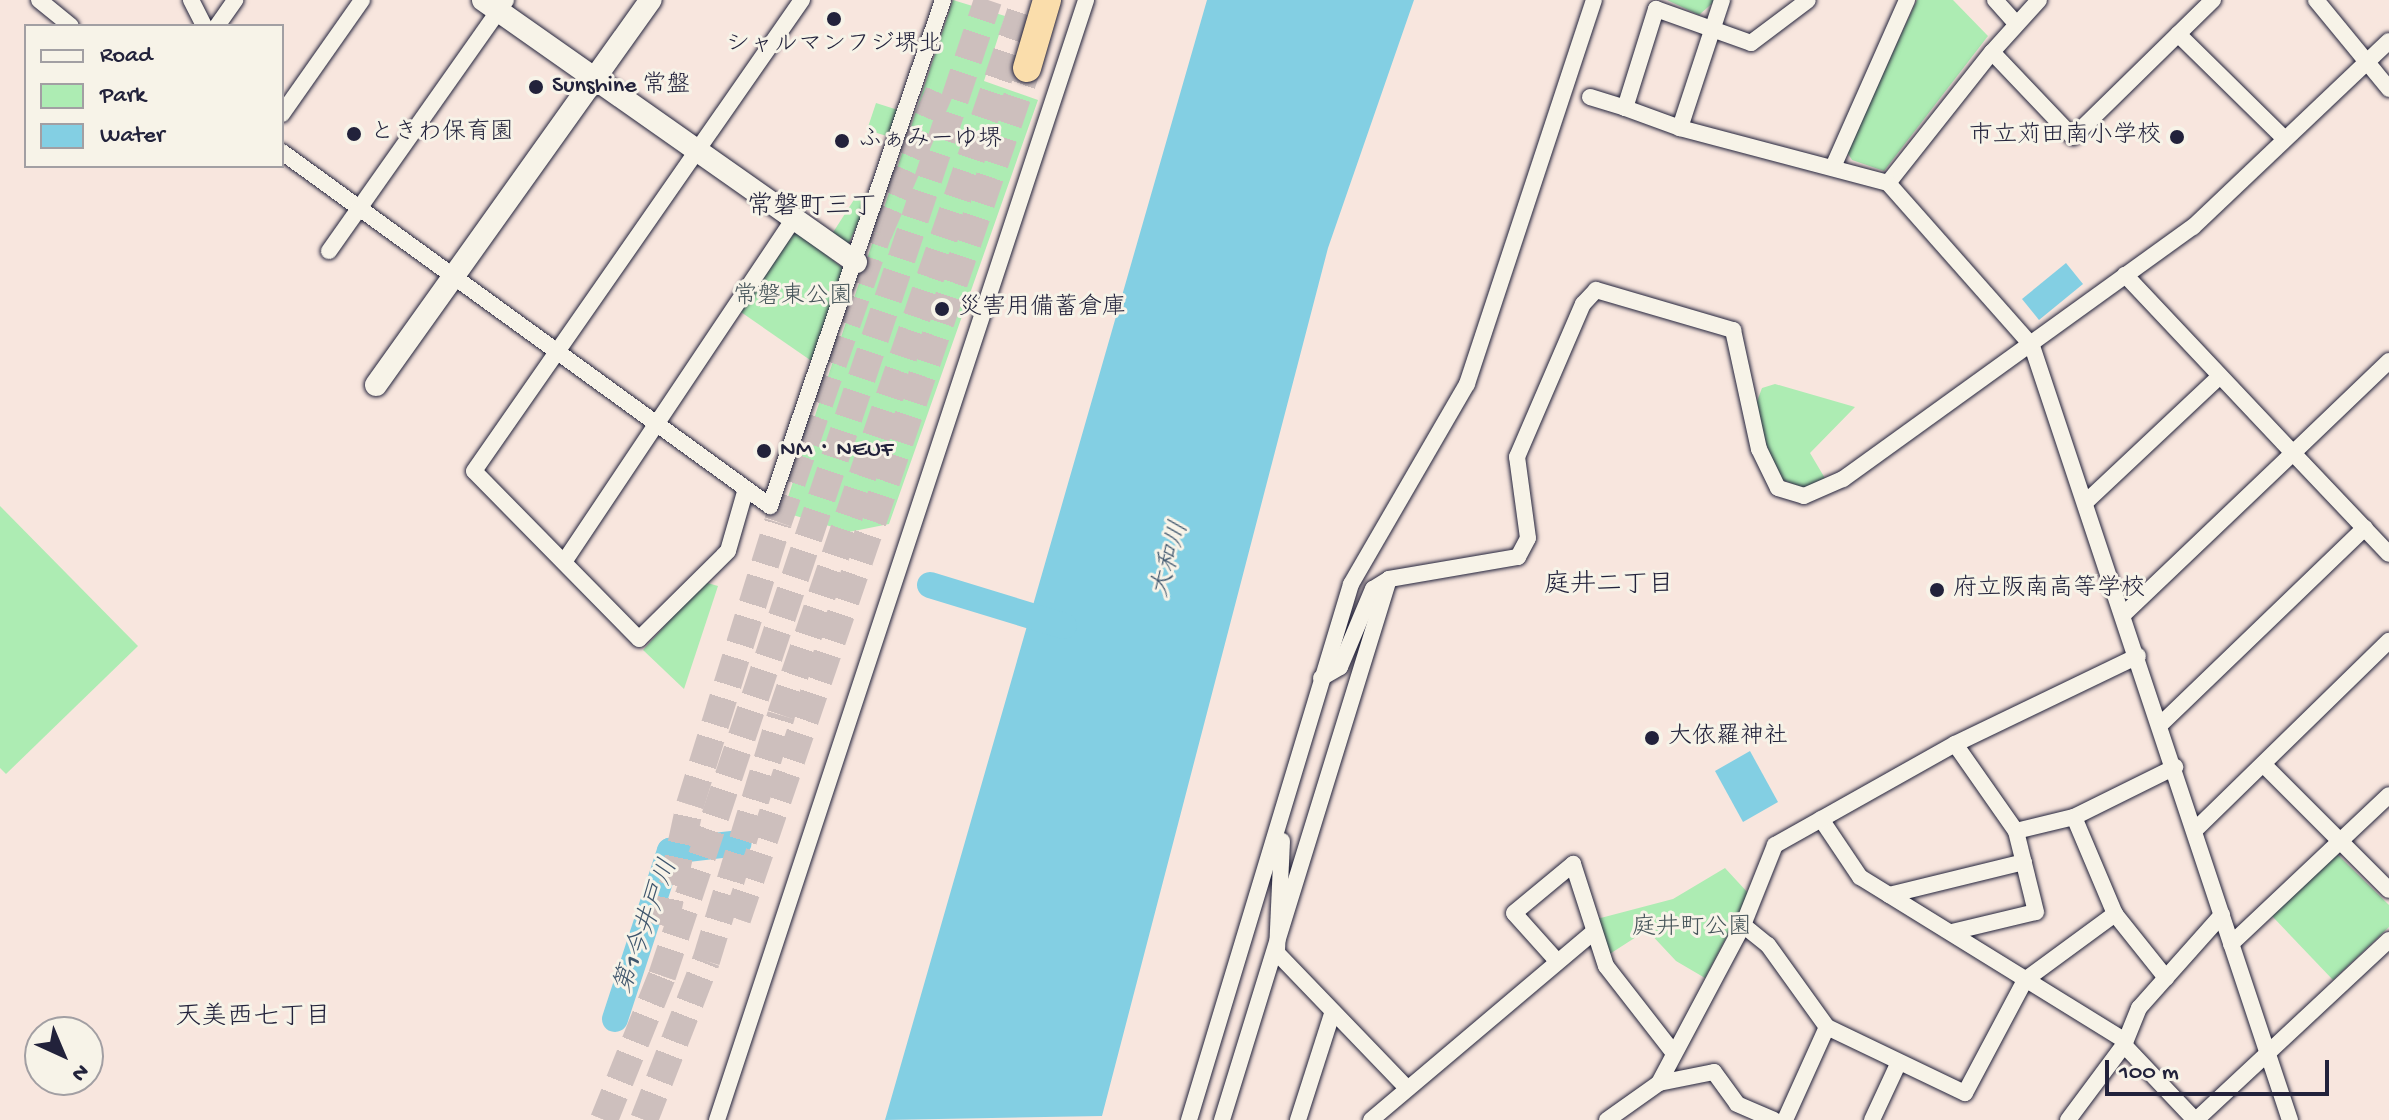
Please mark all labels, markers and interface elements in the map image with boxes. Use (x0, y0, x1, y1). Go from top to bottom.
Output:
marker: シャルマンフジ堺北 (825, 10, 843, 28)
legend (24, 24, 284, 168)
place label: シャルマンフジ堺北 (726, 32, 942, 60)
text: Road (100, 42, 152, 71)
place label: Sunshine 常盤 (552, 73, 690, 101)
marker: Sunshine 常盤 (527, 78, 545, 96)
text: Park (100, 82, 146, 111)
place label: ときわ保育園 (370, 120, 514, 148)
text: Water (100, 122, 164, 151)
place label: 市立苅田南小学校 (1969, 123, 2161, 151)
marker: ときわ保育園 (345, 125, 363, 143)
place label: ふぁみーゆ堺 (858, 127, 1002, 155)
marker: 市立苅田南小学校 (2168, 128, 2186, 146)
marker: ふぁみーゆ堺 (833, 132, 851, 150)
district label: 常磐町三丁 (747, 193, 877, 225)
park label: 常磐東公園 (733, 284, 853, 312)
place label: 災害用備蓄倉庫 (958, 295, 1126, 323)
marker: 災害用備蓄倉庫 (933, 300, 951, 318)
place label: NM・NEUF (780, 437, 893, 465)
marker: NM・NEUF (755, 442, 773, 460)
water label: 大和川 (1146, 518, 1198, 602)
district label: 庭井二丁目 (1544, 571, 1674, 603)
place label: 府立阪南高等学校 (1953, 576, 2145, 604)
marker: 府立阪南高等学校 (1928, 581, 1946, 599)
place label: 大依羅神社 (1668, 724, 1788, 752)
marker: 大依羅神社 (1643, 729, 1661, 747)
water label: 第1今井戸川 (609, 856, 687, 998)
park label: 庭井町公園 (1632, 915, 1752, 943)
district label: 天美西七丁目 (175, 1003, 331, 1035)
north arrow (24, 1016, 104, 1096)
scale bar (2109, 1044, 2333, 1094)
text: N (65, 1057, 93, 1086)
text: 100 m (2119, 1059, 2179, 1088)

